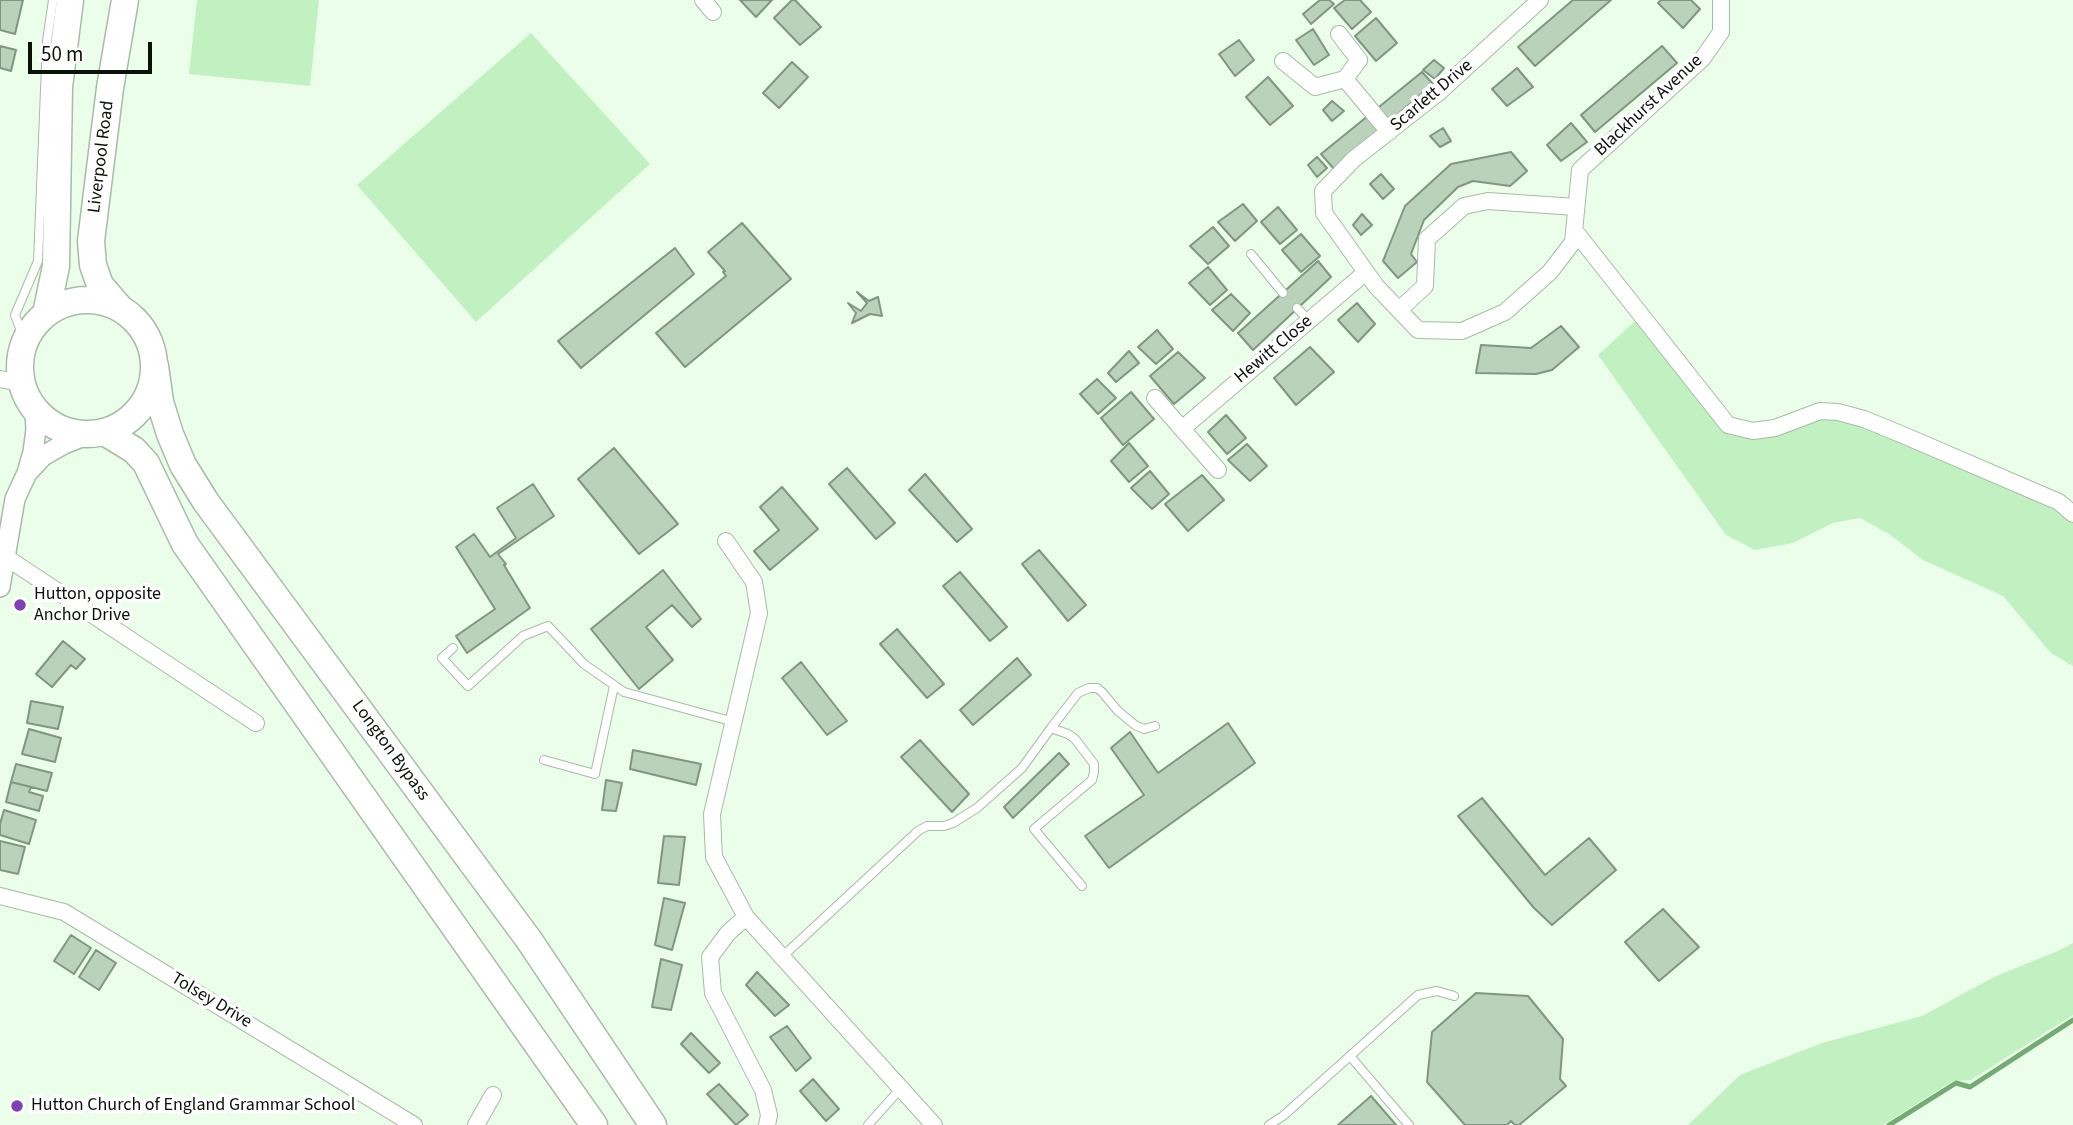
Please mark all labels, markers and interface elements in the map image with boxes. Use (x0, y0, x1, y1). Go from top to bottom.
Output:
scale bar (32, 28, 156, 72)
text: 50 m (41, 39, 83, 69)
street label: Blackhurst Avenue (1591, 51, 1707, 161)
street label: Scarlett Drive (1386, 55, 1478, 137)
street label: Liverpool Road (84, 100, 120, 214)
street label: Hewitt Close (1231, 311, 1317, 389)
place label: Hutton, opposite Anchor Drive (34, 584, 161, 626)
marker: Hutton, opposite Anchor Drive (12, 597, 28, 613)
street label: Longton Bypass (346, 697, 434, 805)
street label: Tolsey Drive (167, 968, 255, 1034)
place label: Hutton Church of England Grammar School (31, 1095, 355, 1117)
marker: Hutton Church of England Grammar School (9, 1098, 25, 1114)

